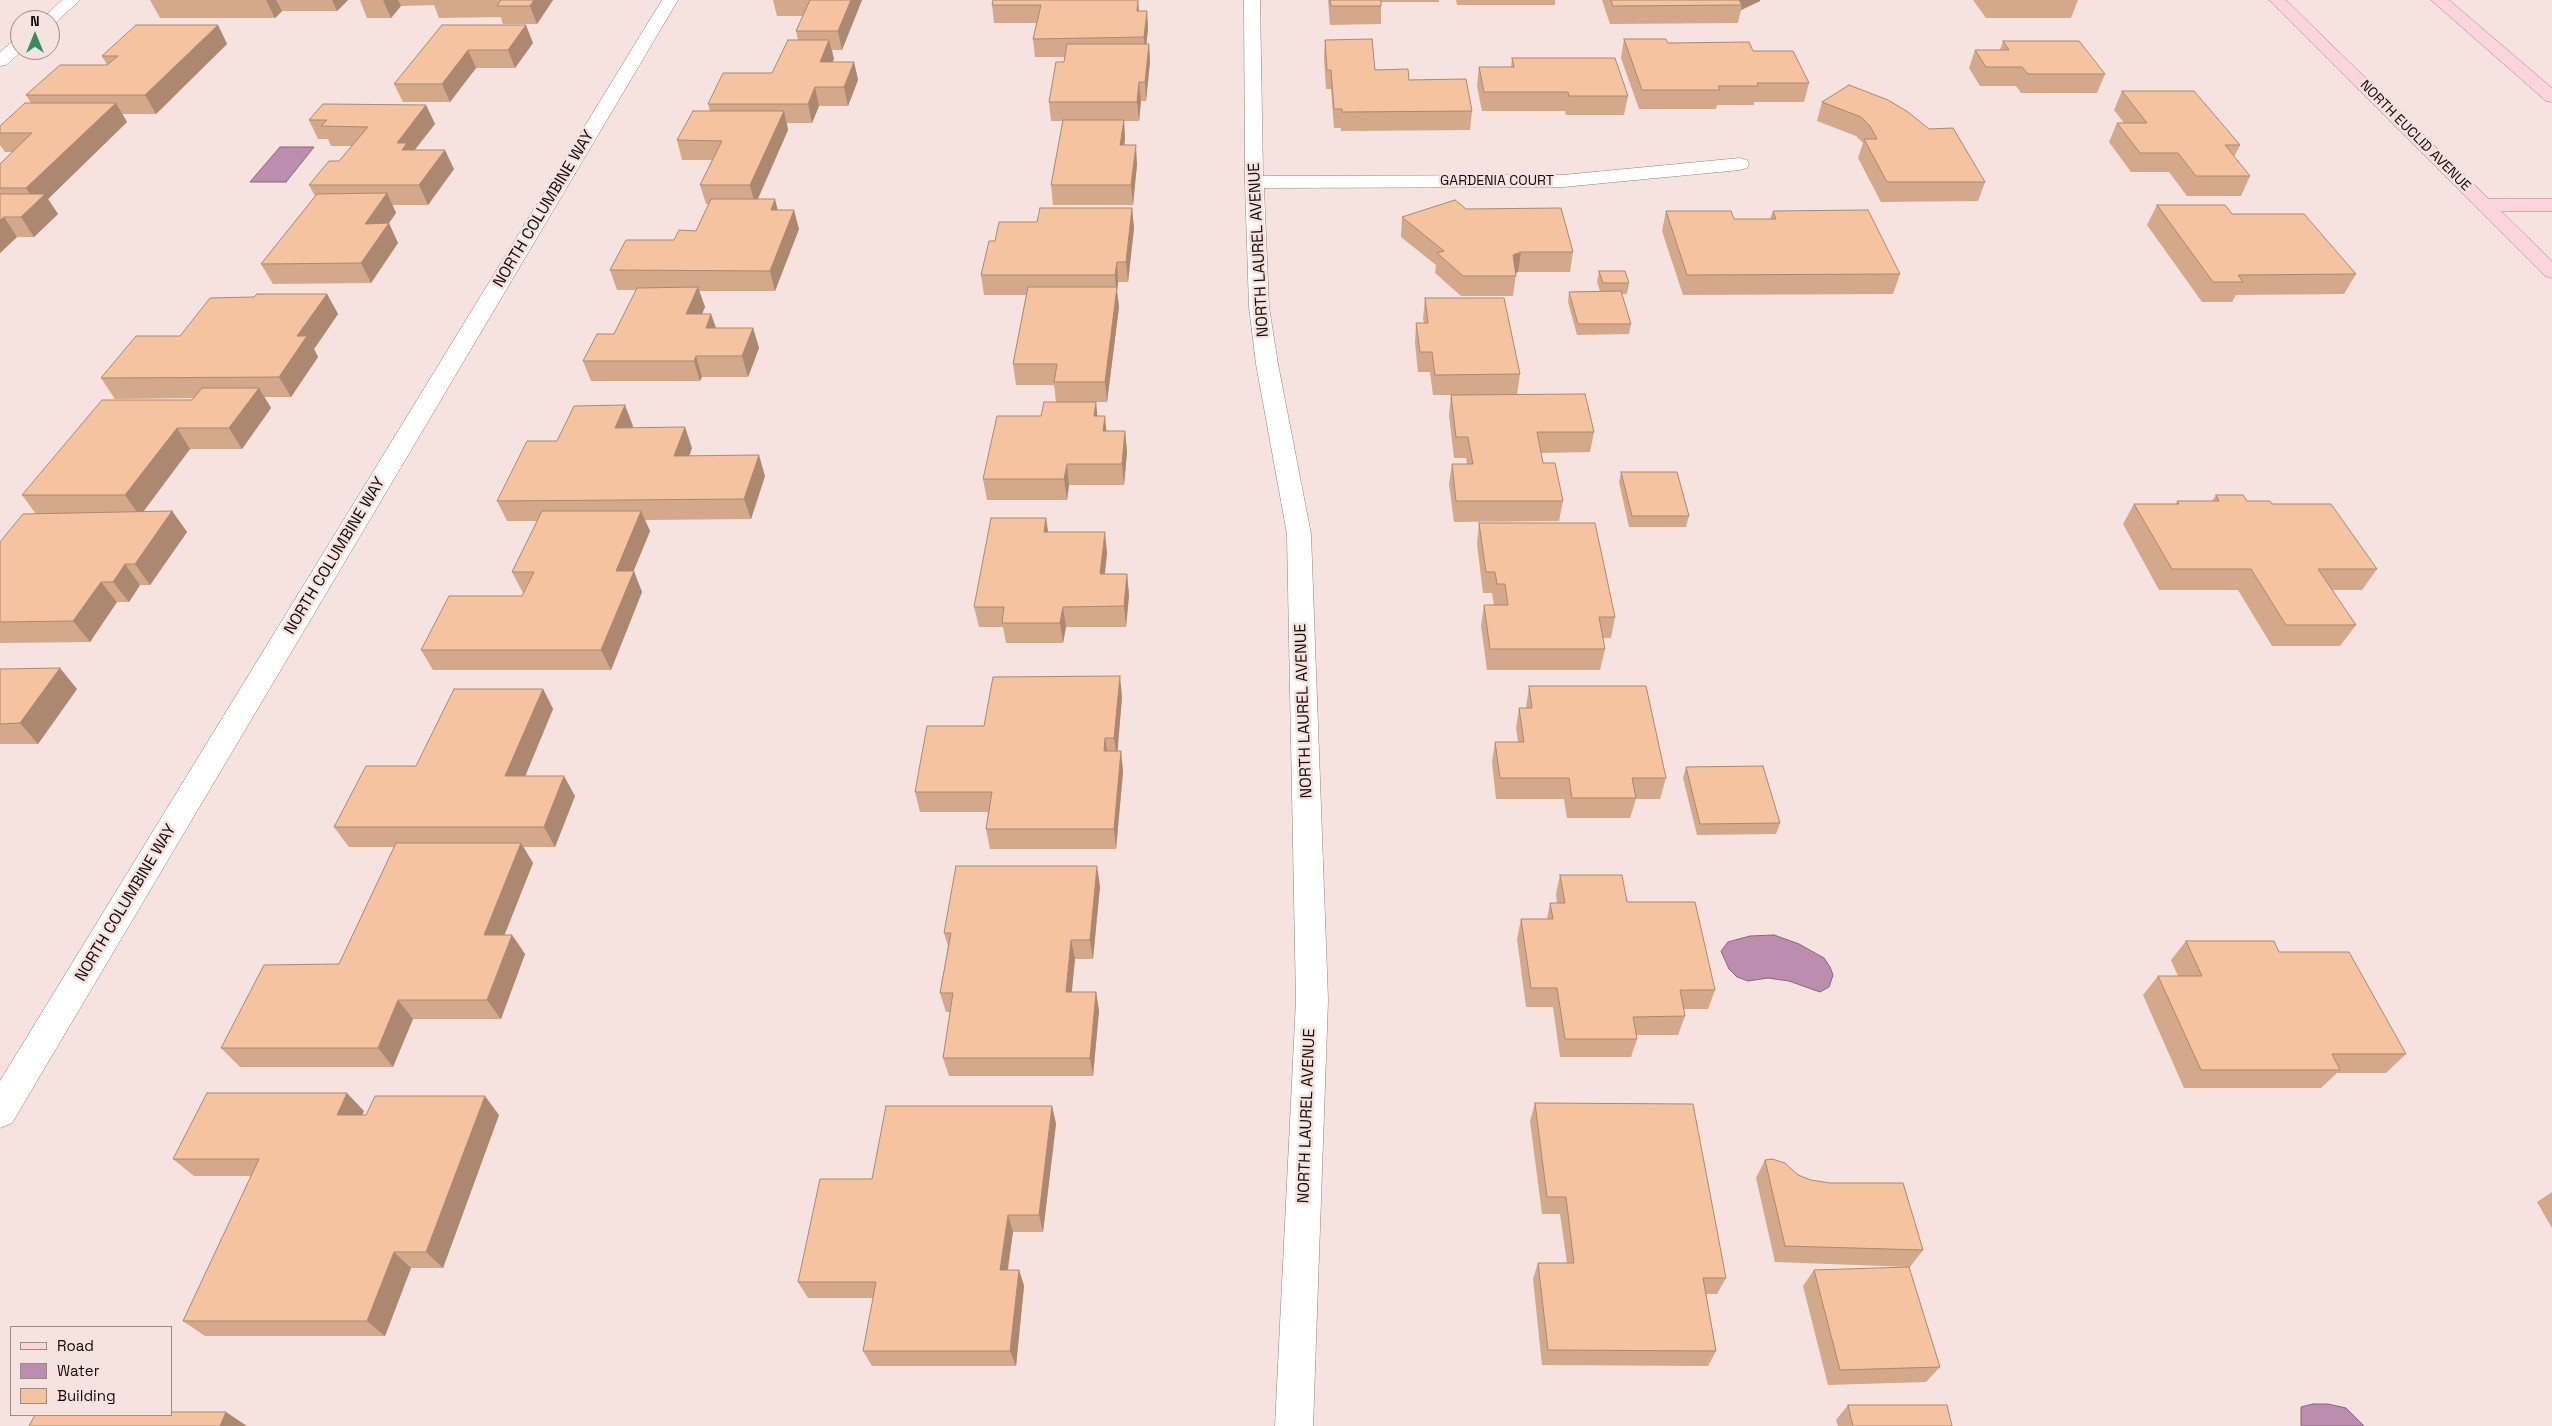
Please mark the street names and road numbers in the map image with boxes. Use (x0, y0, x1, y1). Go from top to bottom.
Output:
street label: NORTH EUCLID AVENUE (2356, 77, 2474, 195)
street label: NORTH COLUMBINE WAY (490, 127, 598, 291)
street label: NORTH LAUREL AVENUE (1245, 162, 1273, 338)
street label: GARDENIA COURT (1440, 173, 1554, 189)
street label: NORTH COLUMBINE WAY (281, 474, 389, 638)
street label: NORTH LAUREL AVENUE (1291, 623, 1317, 799)
street label: NORTH COLUMBINE WAY (72, 821, 180, 985)
street label: NORTH LAUREL AVENUE (1294, 1028, 1320, 1204)

